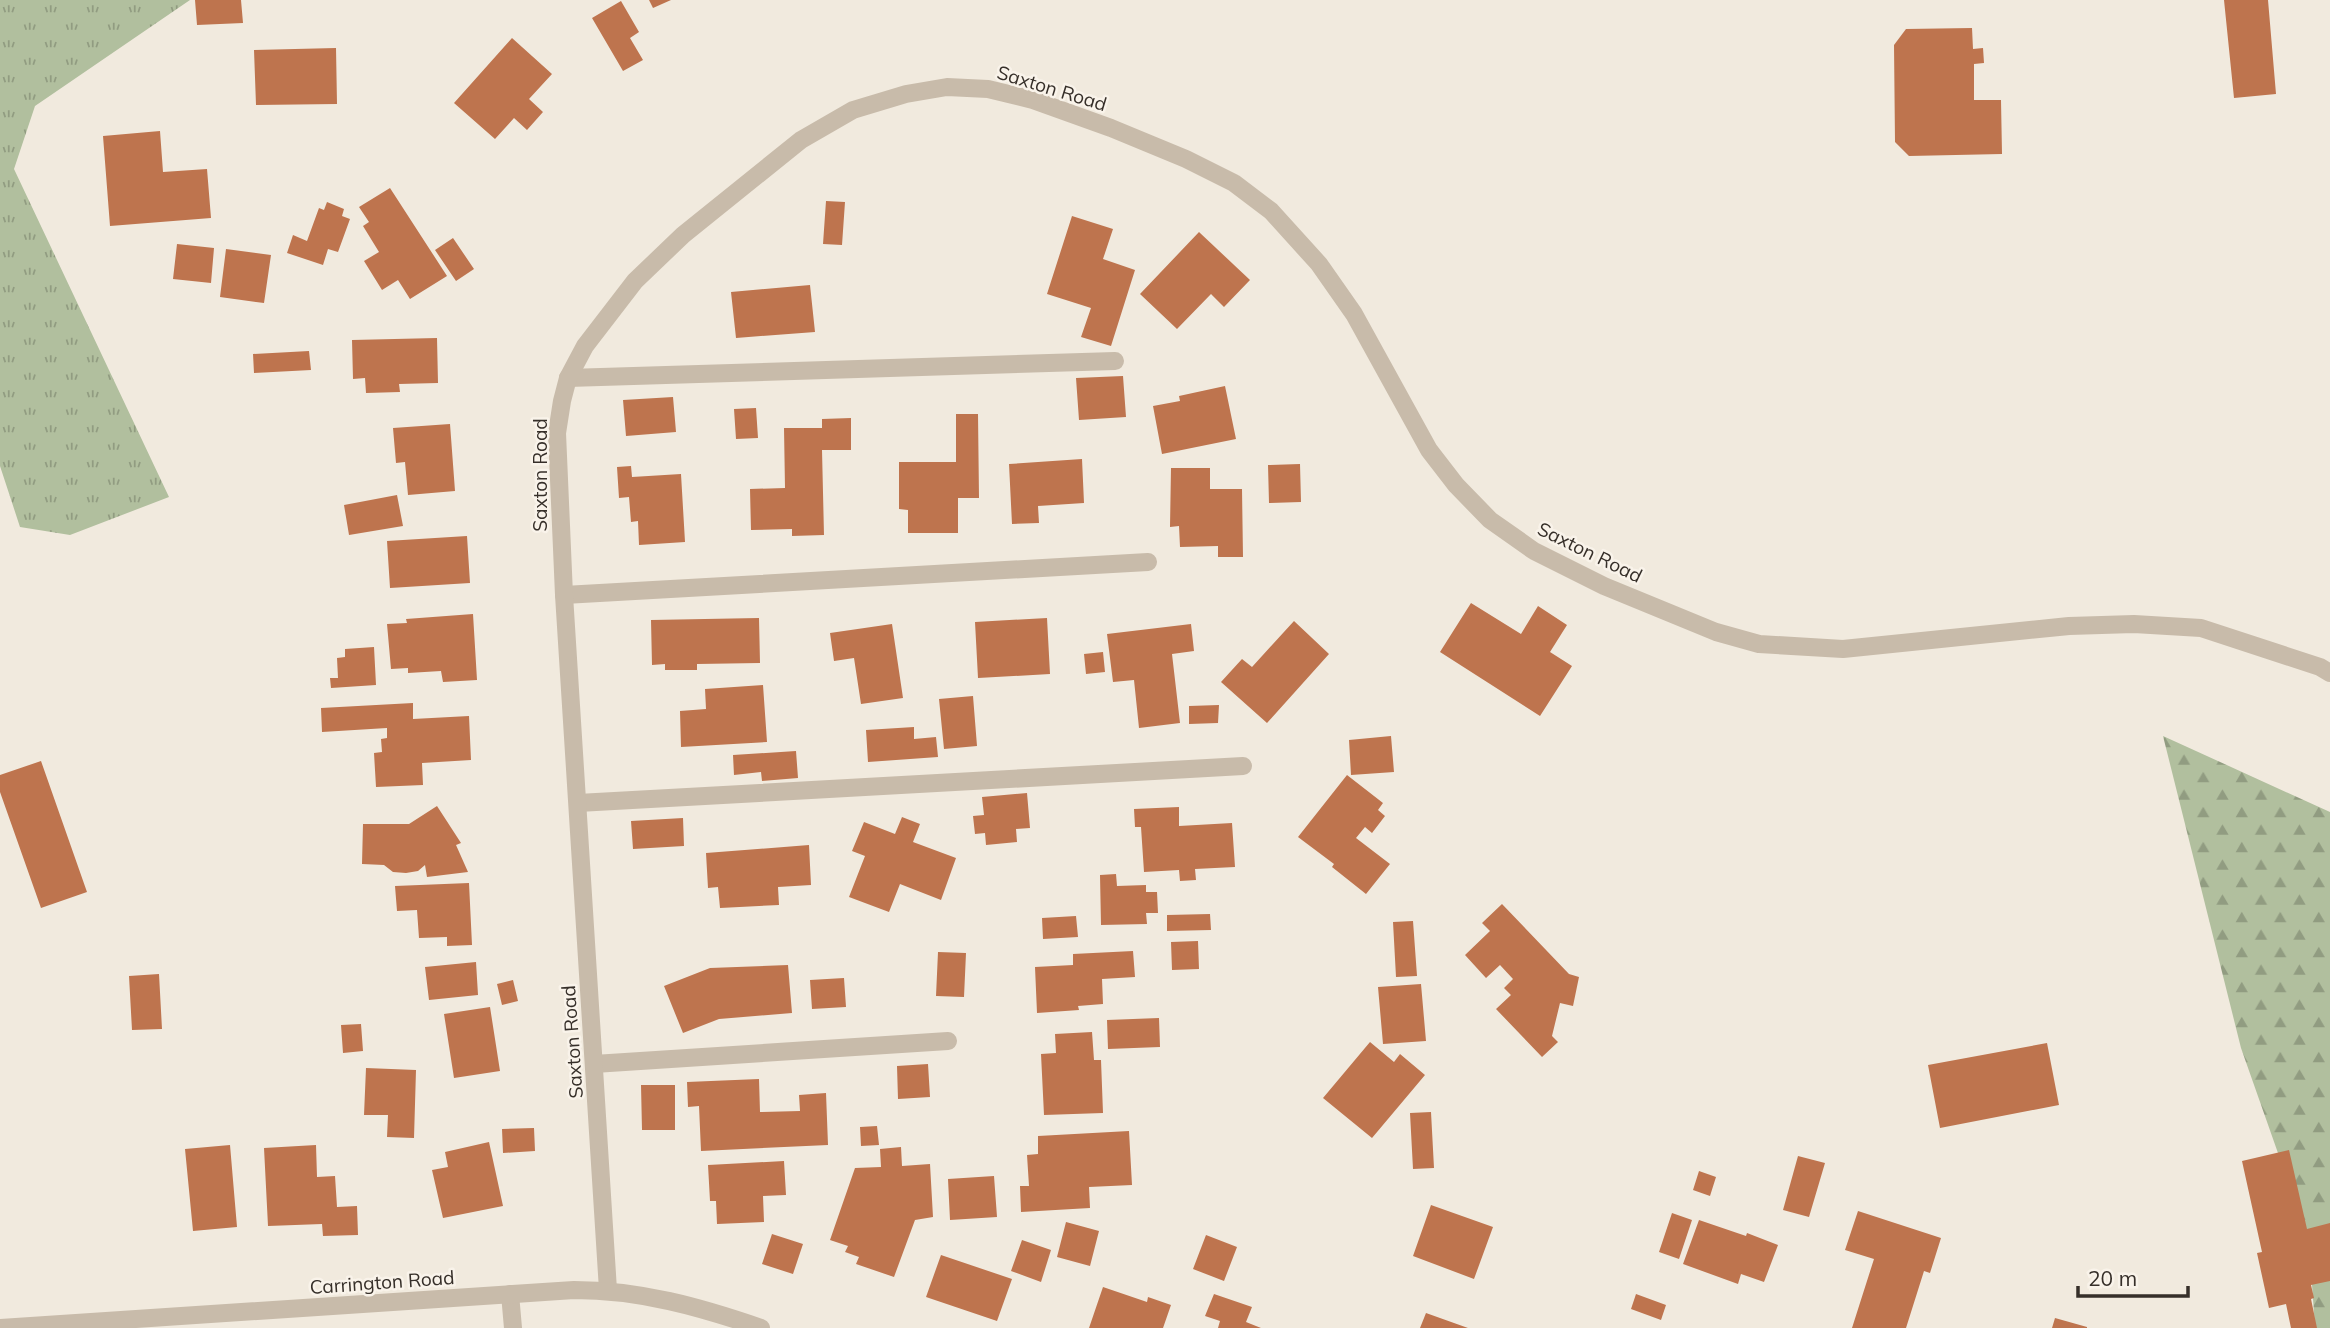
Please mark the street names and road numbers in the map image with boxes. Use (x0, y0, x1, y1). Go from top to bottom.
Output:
street label: Saxton Road (994, 60, 1110, 116)
street label: Saxton Road (528, 418, 552, 532)
street label: Saxton Road (1534, 516, 1646, 588)
street label: Saxton Road (556, 985, 588, 1099)
street label: Carrington Road (309, 1265, 455, 1299)

